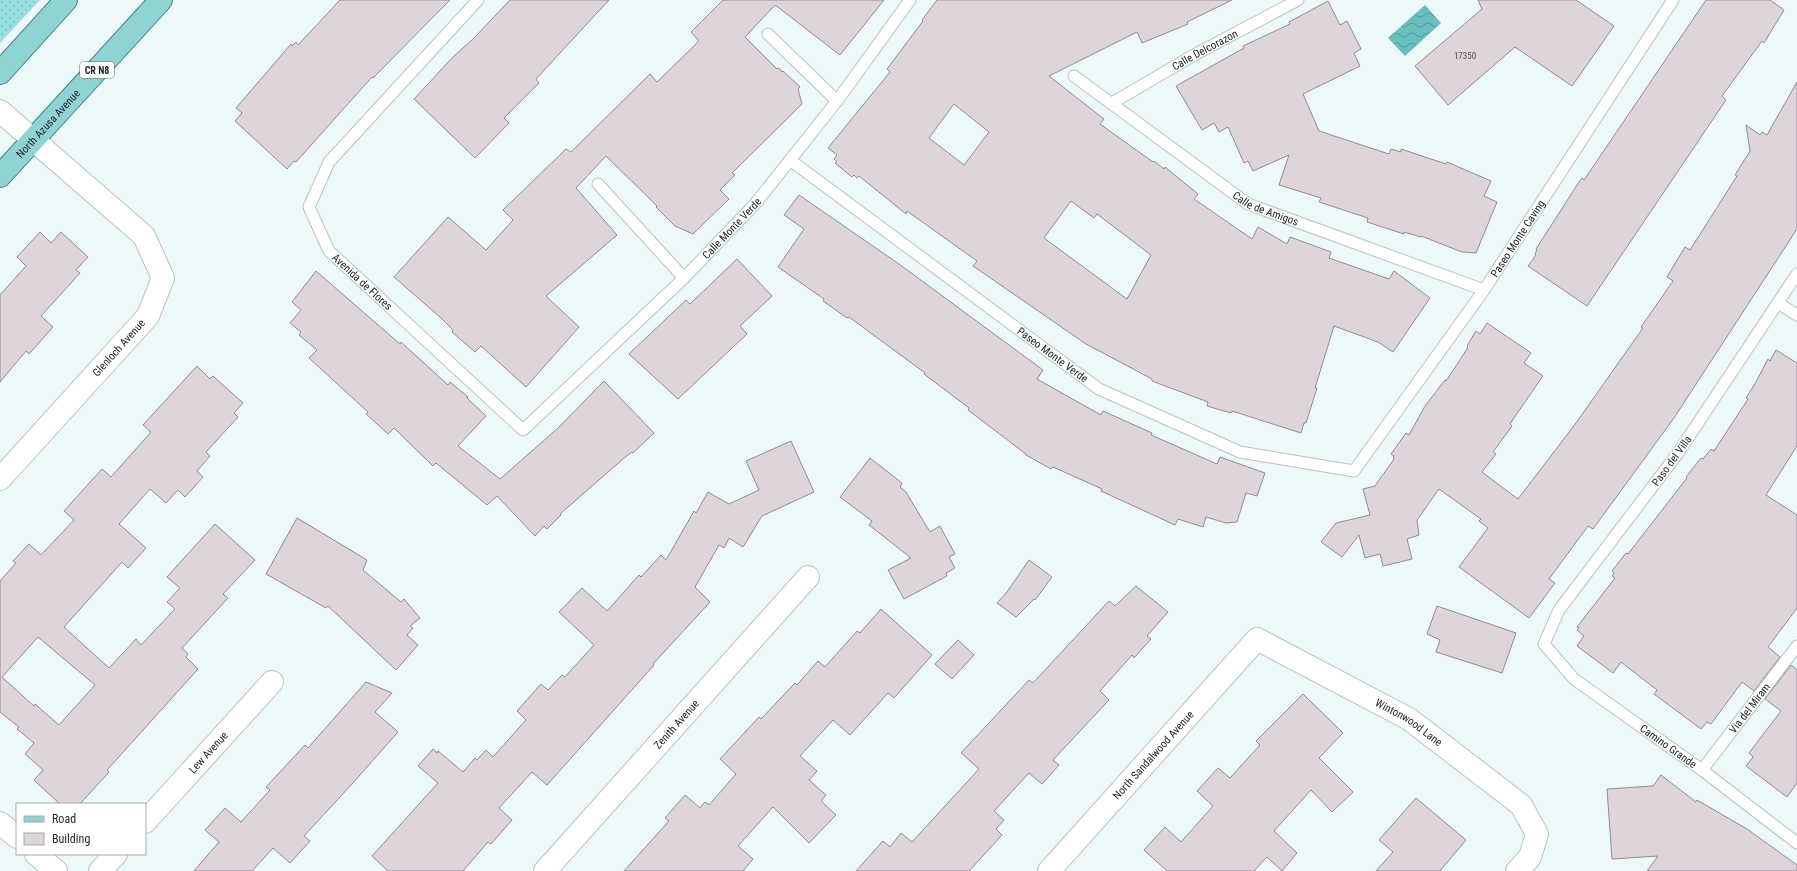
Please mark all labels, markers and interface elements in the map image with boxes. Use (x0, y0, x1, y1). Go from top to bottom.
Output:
street label: Calle Delcorazon (1170, 27, 1240, 73)
house number: 17350 (1454, 51, 1476, 61)
road number: CR N8 (80, 62, 114, 78)
street label: North Azusa Avenue (13, 87, 82, 161)
street label: Calle de Amigos (1230, 189, 1300, 228)
street label: Calle Monte Verde (700, 195, 764, 261)
street label: Paseo Monte Caving (1488, 198, 1547, 279)
street label: Avenida de Flores (330, 251, 395, 313)
street label: Glenloch Avenue (90, 317, 148, 379)
street label: Paseo Monte Verde (1015, 324, 1091, 385)
street label: Paso del Villa (1649, 433, 1695, 489)
street label: Via del Miram (1726, 680, 1773, 736)
street label: Wintonwood Lane (1373, 696, 1445, 749)
street label: Zenith Avenue (651, 697, 702, 751)
street label: North Sandalwood Avenue (1110, 708, 1196, 802)
street label: Camino Grande (1637, 721, 1699, 771)
street label: Lew Avenue (186, 729, 230, 776)
legend (16, 803, 146, 855)
text: Road (52, 812, 76, 826)
text: Building (52, 832, 90, 846)

